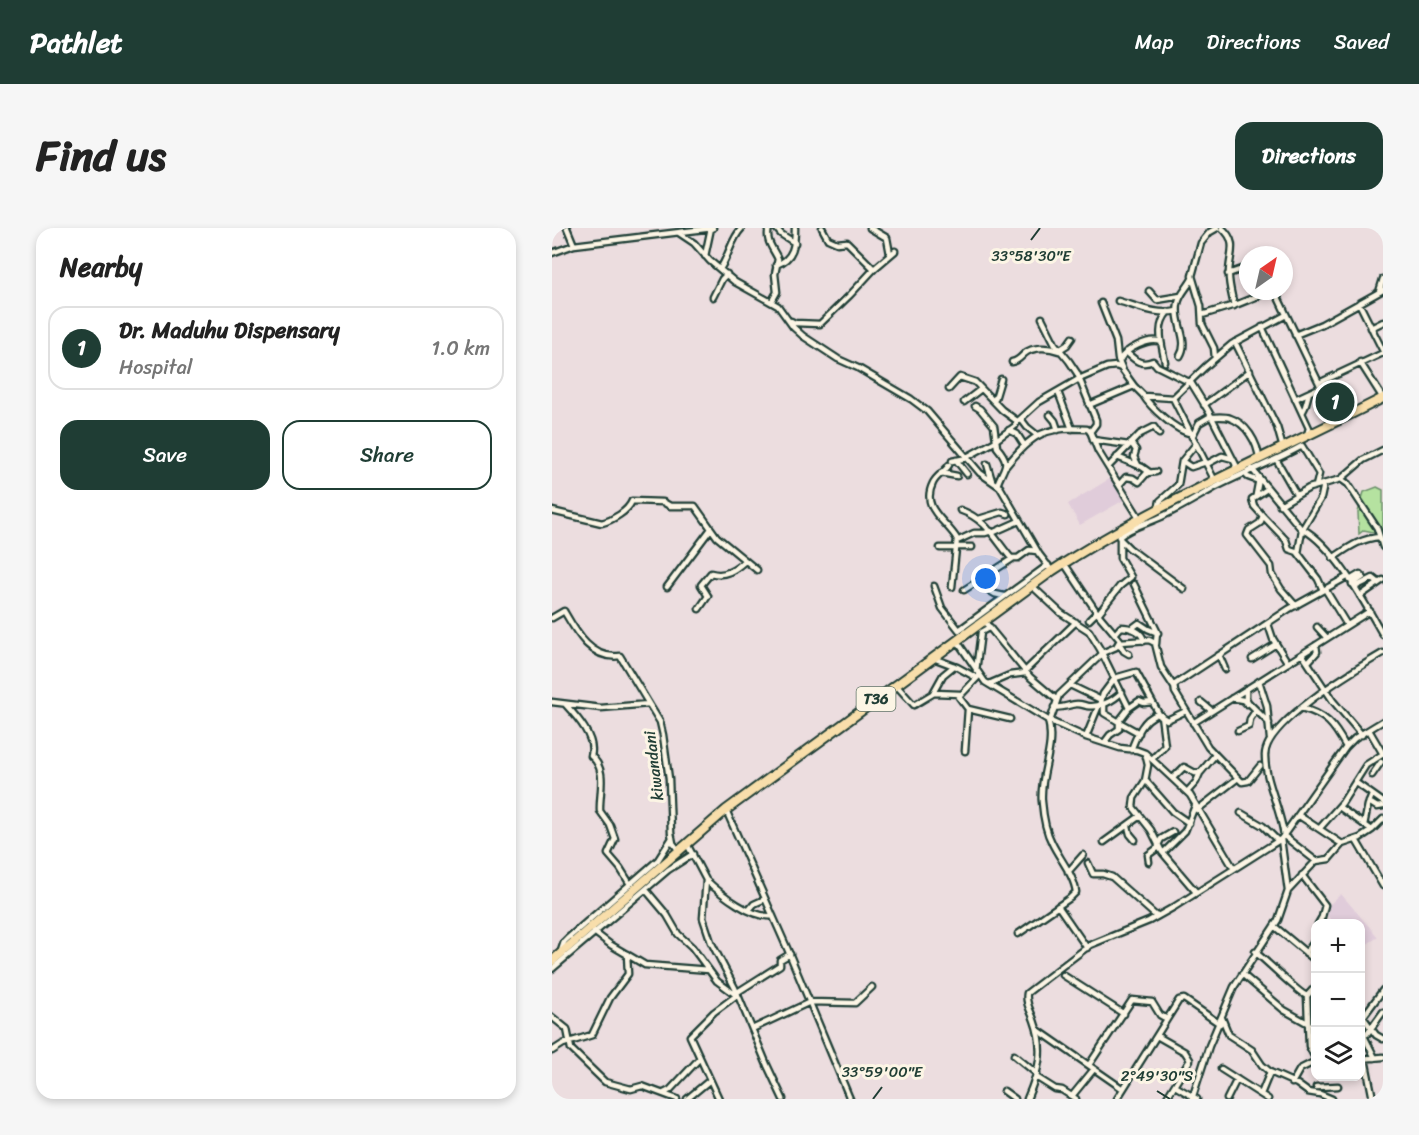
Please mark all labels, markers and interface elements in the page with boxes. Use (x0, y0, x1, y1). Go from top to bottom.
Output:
text: Pathlet (30, 18, 123, 67)
text: Map (1135, 23, 1173, 61)
text: Directions (1206, 23, 1301, 61)
text: Saved (1334, 23, 1389, 61)
text: Find us (36, 119, 166, 193)
button: Directions (1235, 122, 1383, 190)
text: 33°58'30"E (992, 243, 1072, 269)
text: Nearby (60, 244, 142, 290)
north arrow (1239, 246, 1293, 300)
text: Dr. Maduhu Dispensary (119, 311, 340, 350)
text: 1 (77, 331, 86, 366)
text: 1.0 km (432, 331, 490, 366)
text: Hospital (119, 350, 192, 385)
pin: 1 (1316, 380, 1354, 424)
button: Save (60, 420, 270, 490)
button: Share (282, 420, 492, 490)
your location (971, 564, 1000, 593)
road number: T36 (856, 687, 896, 711)
street label: kiwandani (635, 729, 672, 803)
map controls (1311, 919, 1365, 1081)
button: + (1311, 919, 1365, 973)
button: − (1311, 973, 1365, 1027)
button: layers (1311, 1027, 1365, 1081)
text: 33°59'00"E (842, 1059, 924, 1085)
text: 2°49'30"S (1121, 1063, 1194, 1089)

